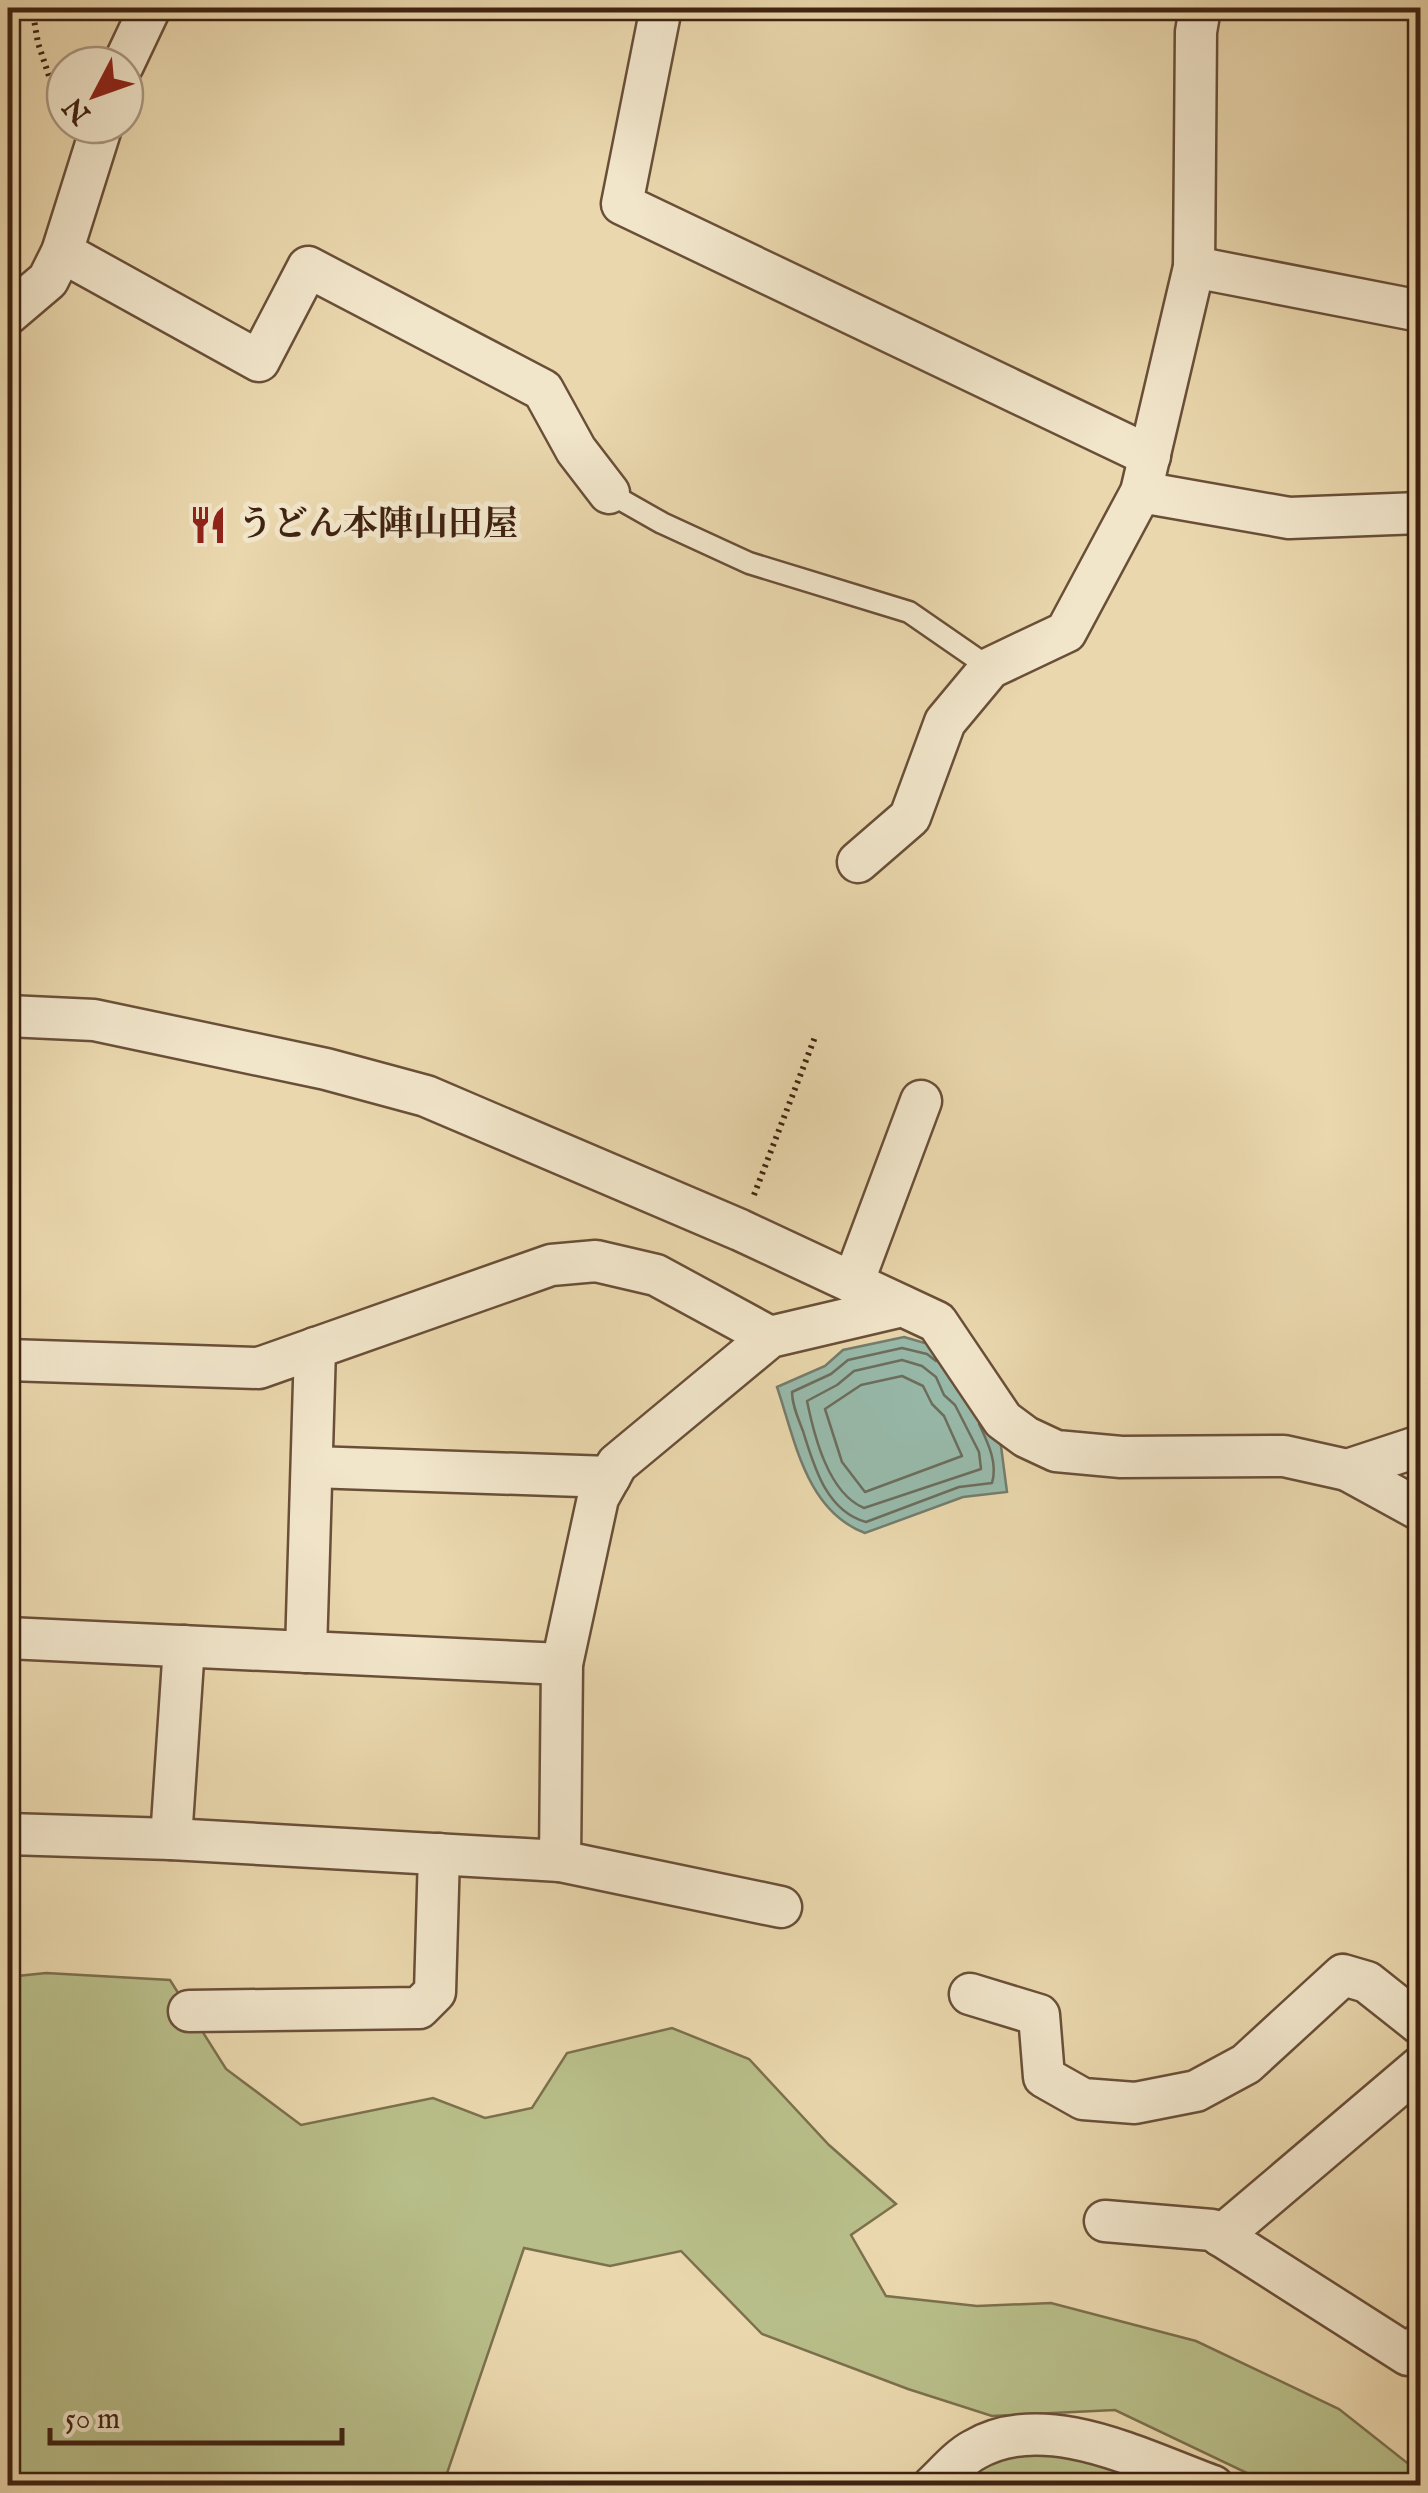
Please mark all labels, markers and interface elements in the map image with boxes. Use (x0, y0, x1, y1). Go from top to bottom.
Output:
north arrow (45, 45, 145, 145)
text: N (57, 89, 100, 131)
place label: うどん本陣山田屋 (238, 503, 518, 548)
restaurant icon: うどん本陣山田屋 (187, 504, 229, 546)
scale bar (50, 2383, 342, 2445)
text: 50 m (65, 2401, 120, 2439)

